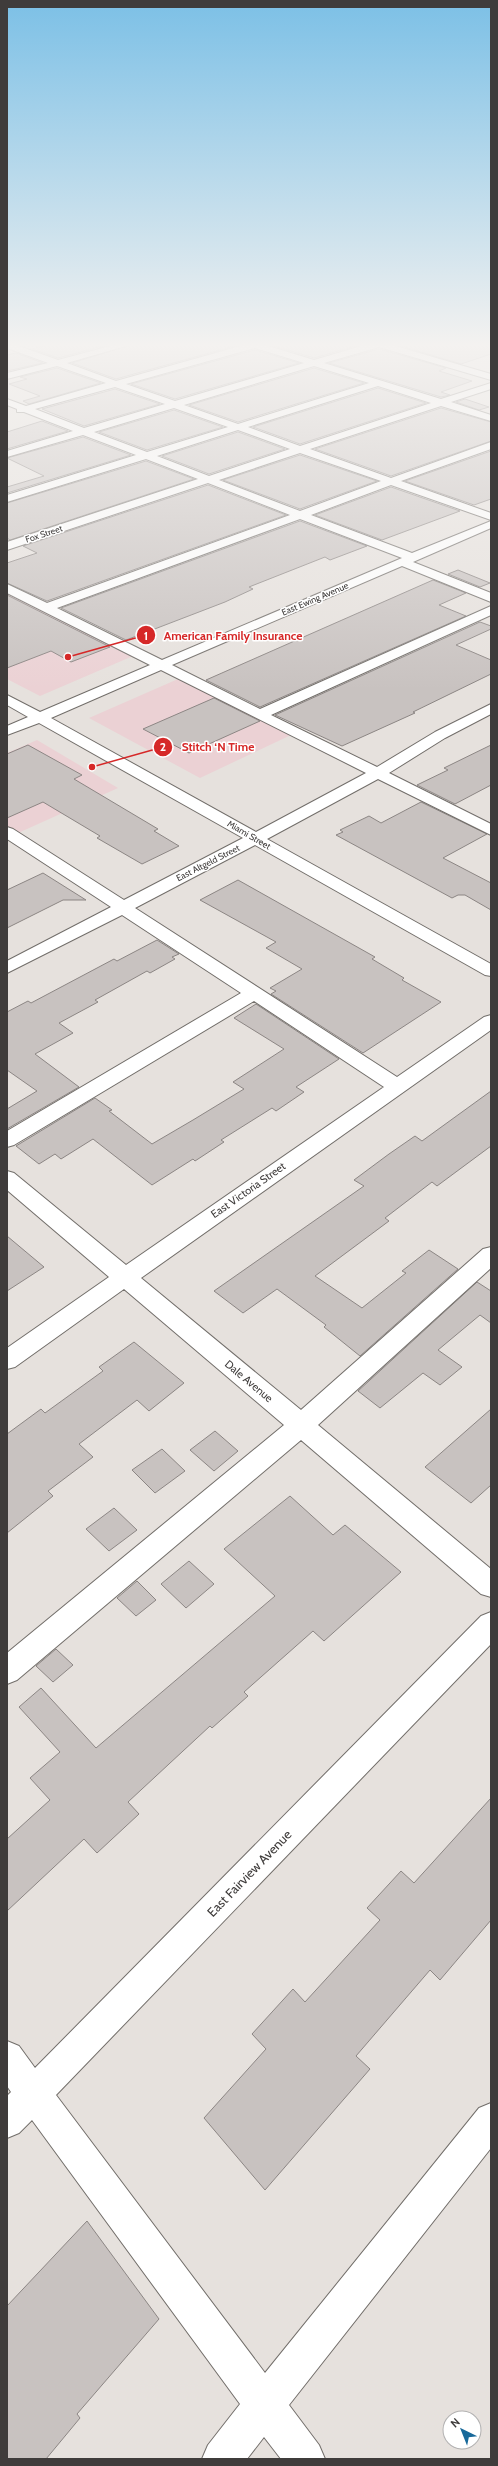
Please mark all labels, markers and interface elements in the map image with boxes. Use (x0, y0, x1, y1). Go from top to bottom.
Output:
street label: Fox Street (24, 522, 64, 545)
street label: East Ewing Avenue (280, 579, 350, 618)
callout: American Family Insurance (136, 623, 310, 647)
text: 1 (144, 628, 148, 643)
text: American Family Insurance (164, 628, 302, 643)
callout: Stitch ‘N Time (153, 735, 262, 759)
text: 2 (160, 739, 166, 754)
text: Stitch ‘N Time (182, 739, 254, 754)
street label: Miami Street (226, 818, 273, 851)
street label: East Altgeld Street (174, 842, 241, 883)
street label: East Victoria Street (208, 1159, 288, 1221)
street label: Dale Avenue (222, 1357, 276, 1405)
street label: East Fairview Avenue (203, 1826, 295, 1920)
north arrow (442, 2410, 482, 2450)
text: N (448, 2415, 463, 2430)

